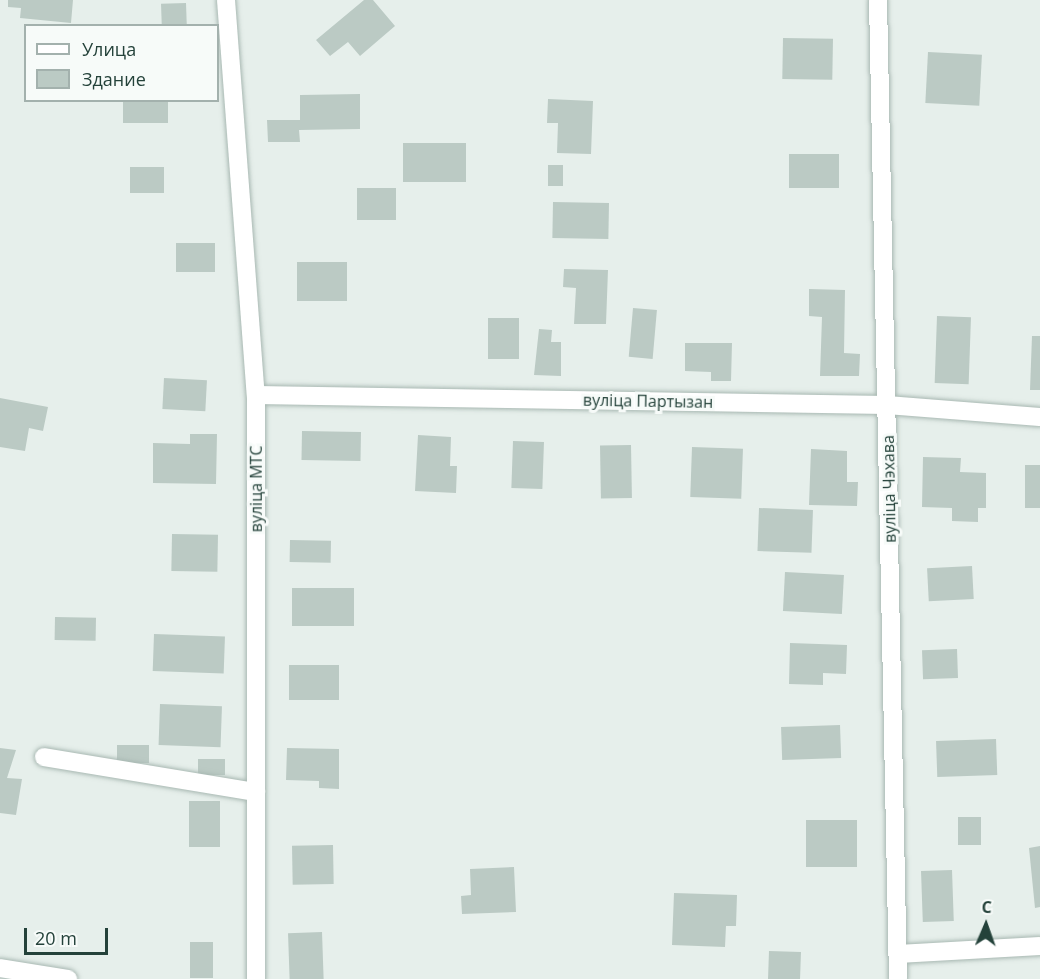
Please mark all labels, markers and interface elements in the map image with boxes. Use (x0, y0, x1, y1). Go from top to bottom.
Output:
legend (24, 24, 219, 102)
text: Улица (82, 37, 136, 61)
text: Здание (82, 67, 146, 91)
street label: вуліца Партызан (583, 390, 713, 412)
street label: вуліца Чэхава (878, 435, 900, 543)
street label: вуліца МТС (246, 446, 266, 532)
north arrow (956, 895, 1016, 955)
text: С (981, 896, 992, 918)
scale bar (27, 916, 111, 954)
text: 20 m (35, 926, 77, 950)

